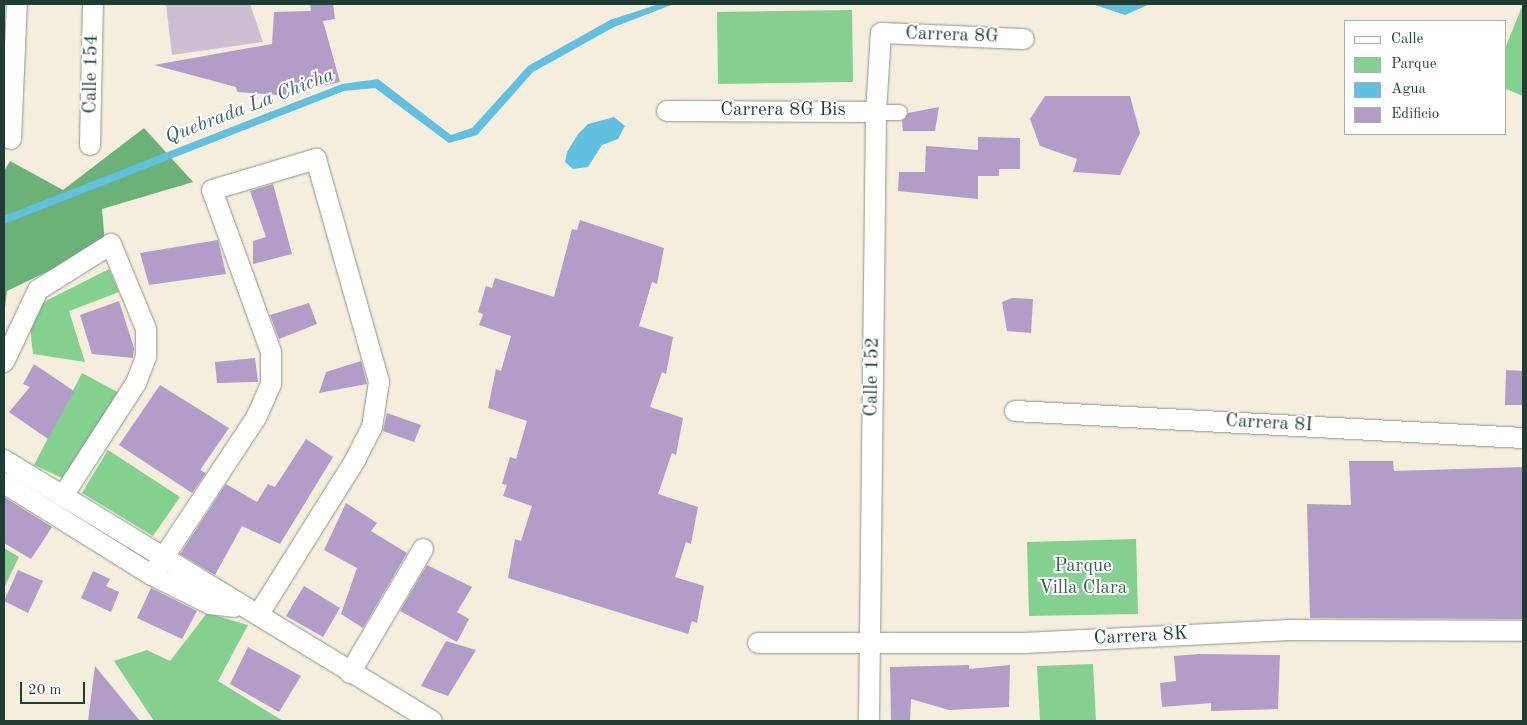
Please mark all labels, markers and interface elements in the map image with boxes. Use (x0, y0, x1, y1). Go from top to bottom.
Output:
legend (1344, 20, 1507, 135)
street label: Carrera 8G (905, 23, 999, 49)
text: Calle (1391, 32, 1423, 47)
street label: Calle 154 (80, 34, 104, 114)
text: Parque (1391, 57, 1437, 72)
water label: Quebrada La Chicha (162, 64, 338, 150)
text: Agua (1391, 82, 1426, 97)
street label: Carrera 8G Bis (720, 100, 846, 122)
text: Edificio (1391, 107, 1439, 122)
street label: Calle 152 (861, 337, 885, 417)
street label: Carrera 8I (1225, 410, 1313, 438)
park label: Parque Villa Clara (1039, 556, 1127, 600)
street label: Carrera 8K (1093, 623, 1189, 651)
scale bar (22, 672, 88, 704)
text: 20 m (28, 683, 62, 698)

